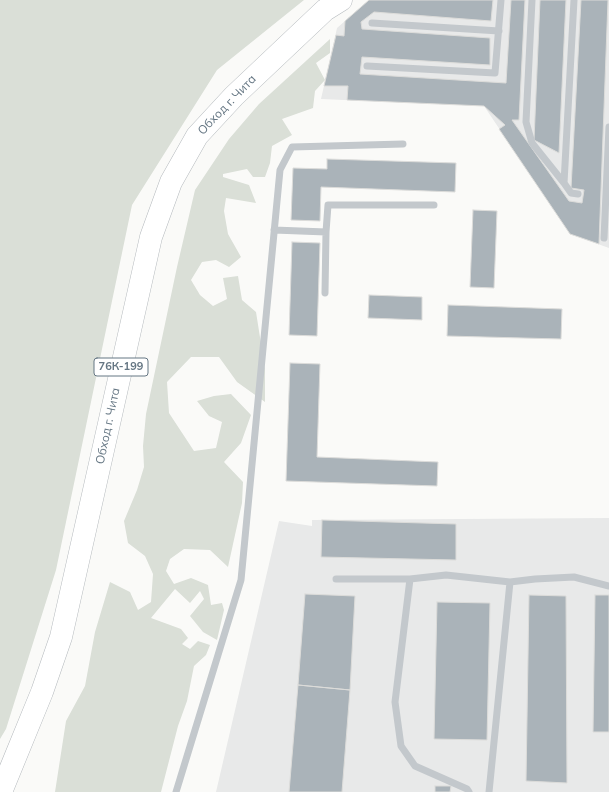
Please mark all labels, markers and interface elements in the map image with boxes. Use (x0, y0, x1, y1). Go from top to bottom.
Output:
street label: Обход г. Чита (195, 72, 259, 138)
road number: 76К-199 (94, 358, 148, 376)
street label: Обход г. Чита (93, 387, 123, 465)

